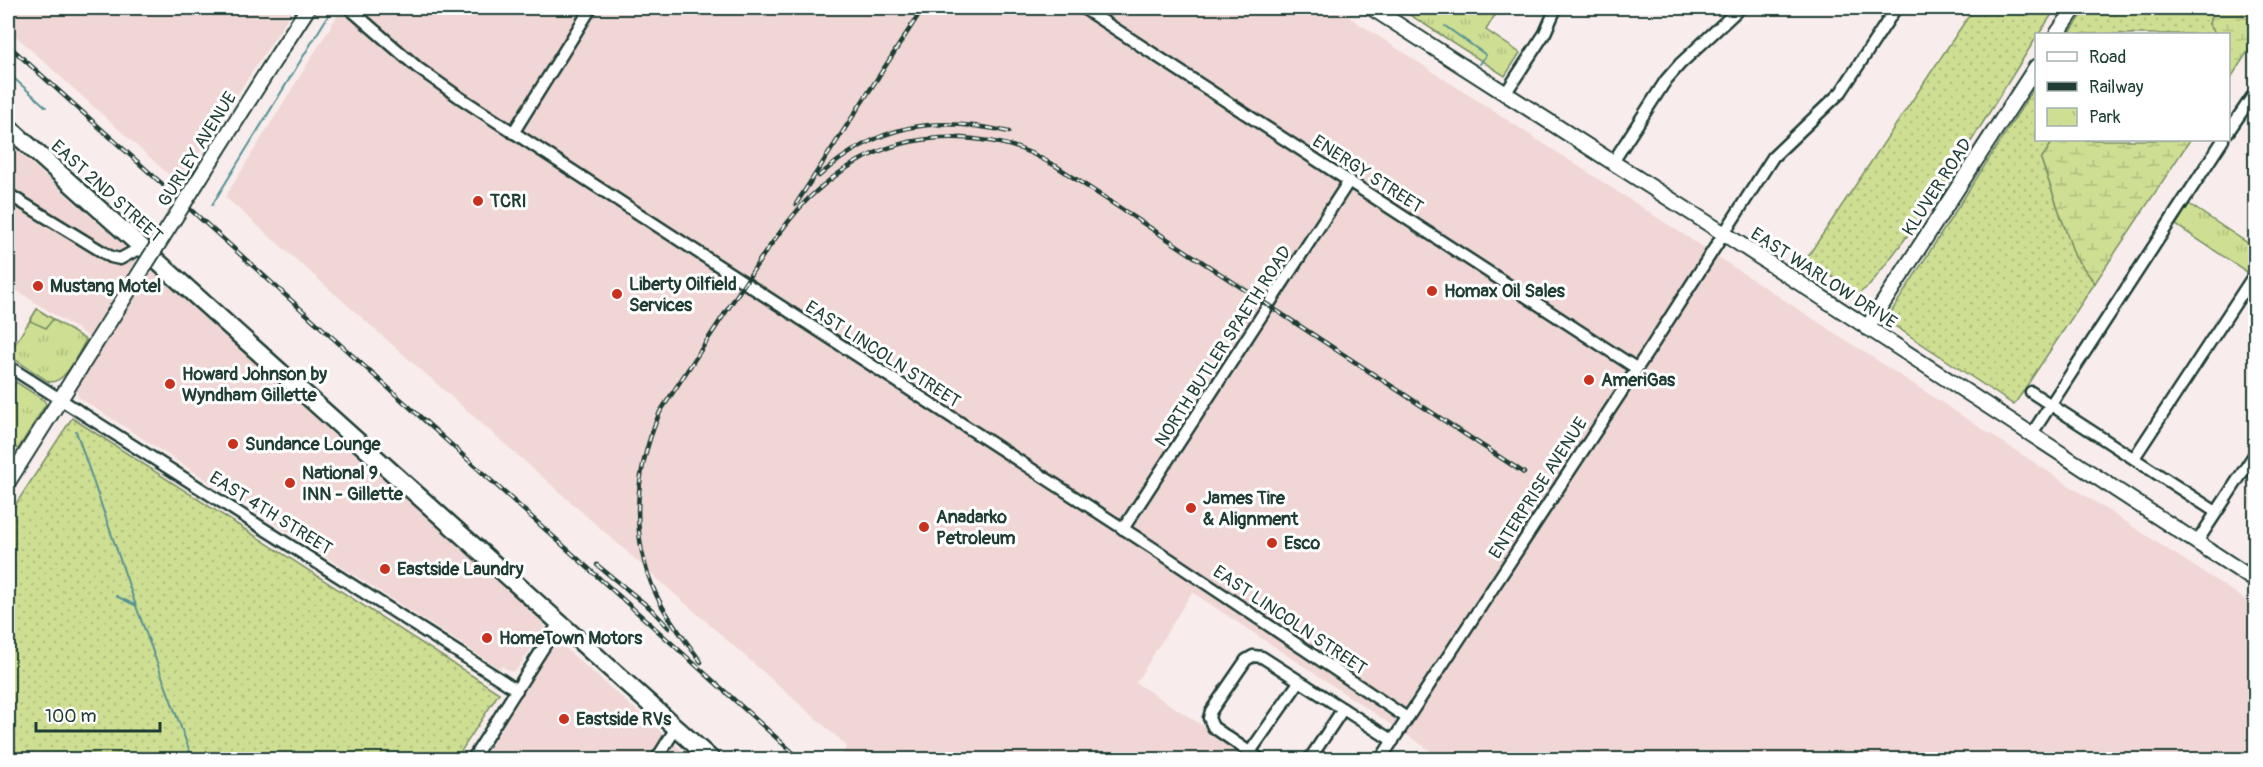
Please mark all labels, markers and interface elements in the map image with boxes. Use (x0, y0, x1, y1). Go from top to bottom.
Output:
legend (2035, 33, 2230, 141)
text: Road (2089, 46, 2126, 69)
text: Railway (2089, 76, 2144, 99)
street label: GURLEY AVENUE (153, 87, 242, 211)
text: Park (2089, 106, 2121, 129)
street label: ENERGY STREET (1308, 130, 1427, 219)
street label: KLUVER ROAD (1897, 134, 1978, 240)
street label: EAST 2ND STREET (46, 135, 167, 248)
place label: TCRI (489, 190, 527, 213)
marker: TCRI (471, 194, 485, 208)
street label: EAST WARLOW DRIVE (1746, 223, 1901, 334)
street label: NORTH BUTLER SPAETH ROAD (1150, 242, 1297, 451)
place label: Liberty Oilfield Services (629, 273, 737, 317)
place label: Mustang Motel (50, 275, 161, 298)
marker: Mustang Motel (31, 279, 45, 293)
place label: Homax Oil Sales (1444, 280, 1566, 303)
marker: Homax Oil Sales (1425, 284, 1439, 298)
marker: Liberty Oilfield Services (610, 287, 624, 301)
street label: EAST LINCOLN STREET (801, 296, 965, 413)
place label: Howard Johnson by Wyndham Gillette (182, 363, 327, 407)
place label: AmeriGas (1601, 369, 1676, 392)
marker: AmeriGas (1582, 373, 1596, 387)
marker: Howard Johnson by Wyndham Gillette (163, 377, 177, 391)
street label: ENTERPRISE AVENUE (1484, 413, 1593, 563)
place label: Sundance Lounge (245, 433, 382, 456)
marker: Sundance Lounge (226, 437, 240, 451)
place label: National 9 INN - Gillette (302, 462, 404, 506)
street label: EAST 4TH STREET (205, 466, 337, 560)
marker: National 9 INN - Gillette (283, 476, 297, 490)
place label: James Tire & Alignment (1203, 487, 1299, 531)
marker: James Tire & Alignment (1184, 501, 1198, 515)
place label: Anadarko Petroleum (936, 506, 1015, 550)
marker: Anadarko Petroleum (917, 520, 931, 534)
place label: Esco (1284, 532, 1321, 555)
marker: Esco (1265, 536, 1279, 550)
place label: Eastside Laundry (397, 558, 524, 581)
street label: EAST LINCOLN STREET (1208, 560, 1371, 680)
marker: Eastside Laundry (378, 562, 392, 576)
place label: HomeTown Motors (499, 627, 643, 650)
marker: HomeTown Motors (480, 631, 494, 645)
scale bar (36, 695, 160, 733)
text: 100 m (45, 705, 97, 728)
place label: Eastside RVs (576, 708, 672, 731)
marker: Eastside RVs (557, 712, 571, 726)

